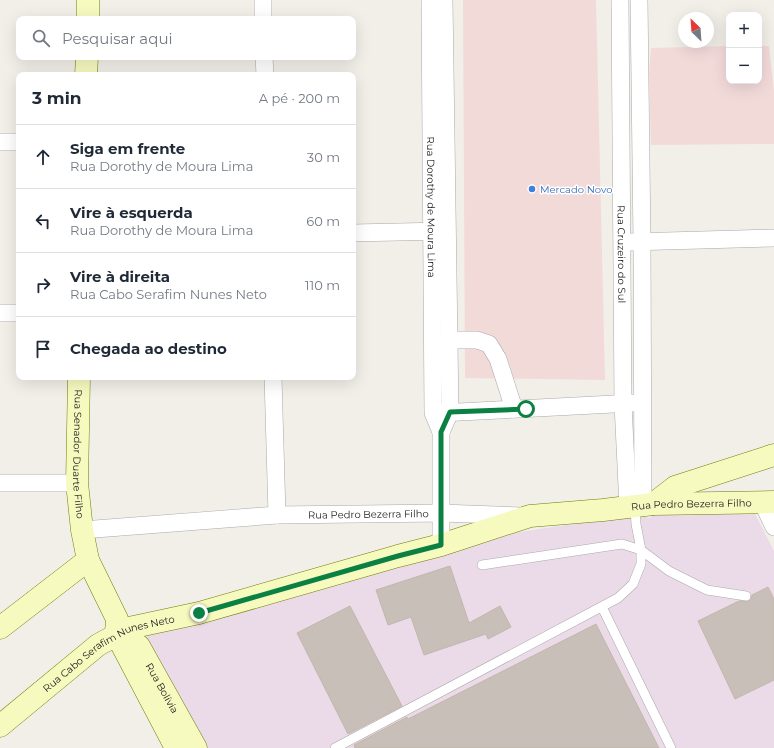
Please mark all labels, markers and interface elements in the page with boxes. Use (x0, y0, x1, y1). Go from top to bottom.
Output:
north arrow (678, 12, 714, 48)
map controls (726, 12, 762, 84)
button: + (726, 12, 762, 48)
search box (16, 16, 356, 60)
icon: search (30, 27, 52, 49)
text: Pesquisar aqui (62, 29, 173, 48)
button: − (726, 48, 762, 84)
text: 3 min (32, 88, 82, 108)
text: A pé · 200 m (259, 90, 340, 106)
street label: Rua Dorothy de Moura Lima (424, 136, 438, 278)
text: Siga em frente (70, 139, 185, 158)
icon: ahead (32, 146, 54, 168)
text: 30 m (307, 149, 340, 165)
text: Rua Dorothy de Moura Lima (70, 158, 253, 174)
place label: Mercado Novo (540, 183, 612, 196)
marker: Mercado Novo (527, 184, 537, 194)
text: Vire à esquerda (70, 203, 193, 222)
street label: Rua Cruzeiro do Sul (615, 205, 628, 303)
icon: left (32, 210, 54, 232)
text: 60 m (306, 213, 340, 229)
text: Rua Dorothy de Moura Lima (70, 222, 253, 238)
text: Vire à direita (70, 267, 170, 286)
icon: right (32, 274, 54, 296)
text: 110 m (305, 277, 340, 293)
text: Rua Cabo Serafim Nunes Neto (70, 286, 267, 302)
icon: arrive (32, 338, 54, 360)
text: Chegada ao destino (70, 339, 227, 358)
street label: Rua Senador Duarte Filho (70, 389, 87, 519)
route start (517, 400, 535, 418)
street label: Rua Pedro Bezerra Filho (630, 496, 752, 514)
street label: Rua Pedro Bezerra Filho (308, 507, 429, 522)
route end (190, 604, 208, 622)
street label: Rua Cabo Serafim Nunes Neto (40, 612, 176, 695)
street label: Rua Bolívia (143, 661, 181, 716)

